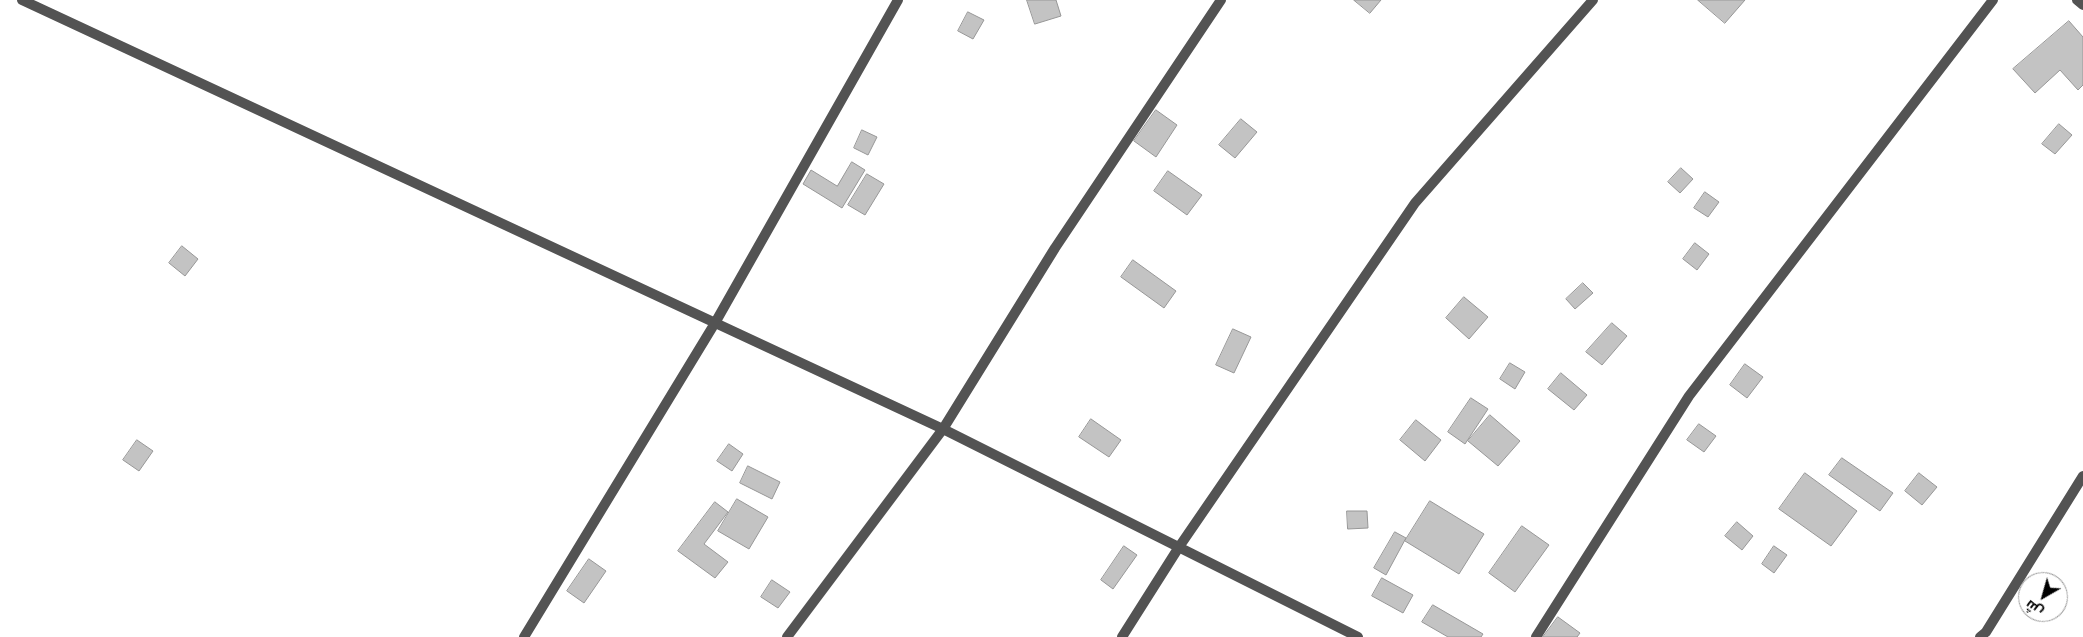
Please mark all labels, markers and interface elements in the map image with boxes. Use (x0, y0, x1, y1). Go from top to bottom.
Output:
north arrow (2018, 572, 2068, 622)
text: ش (2021, 595, 2048, 621)

